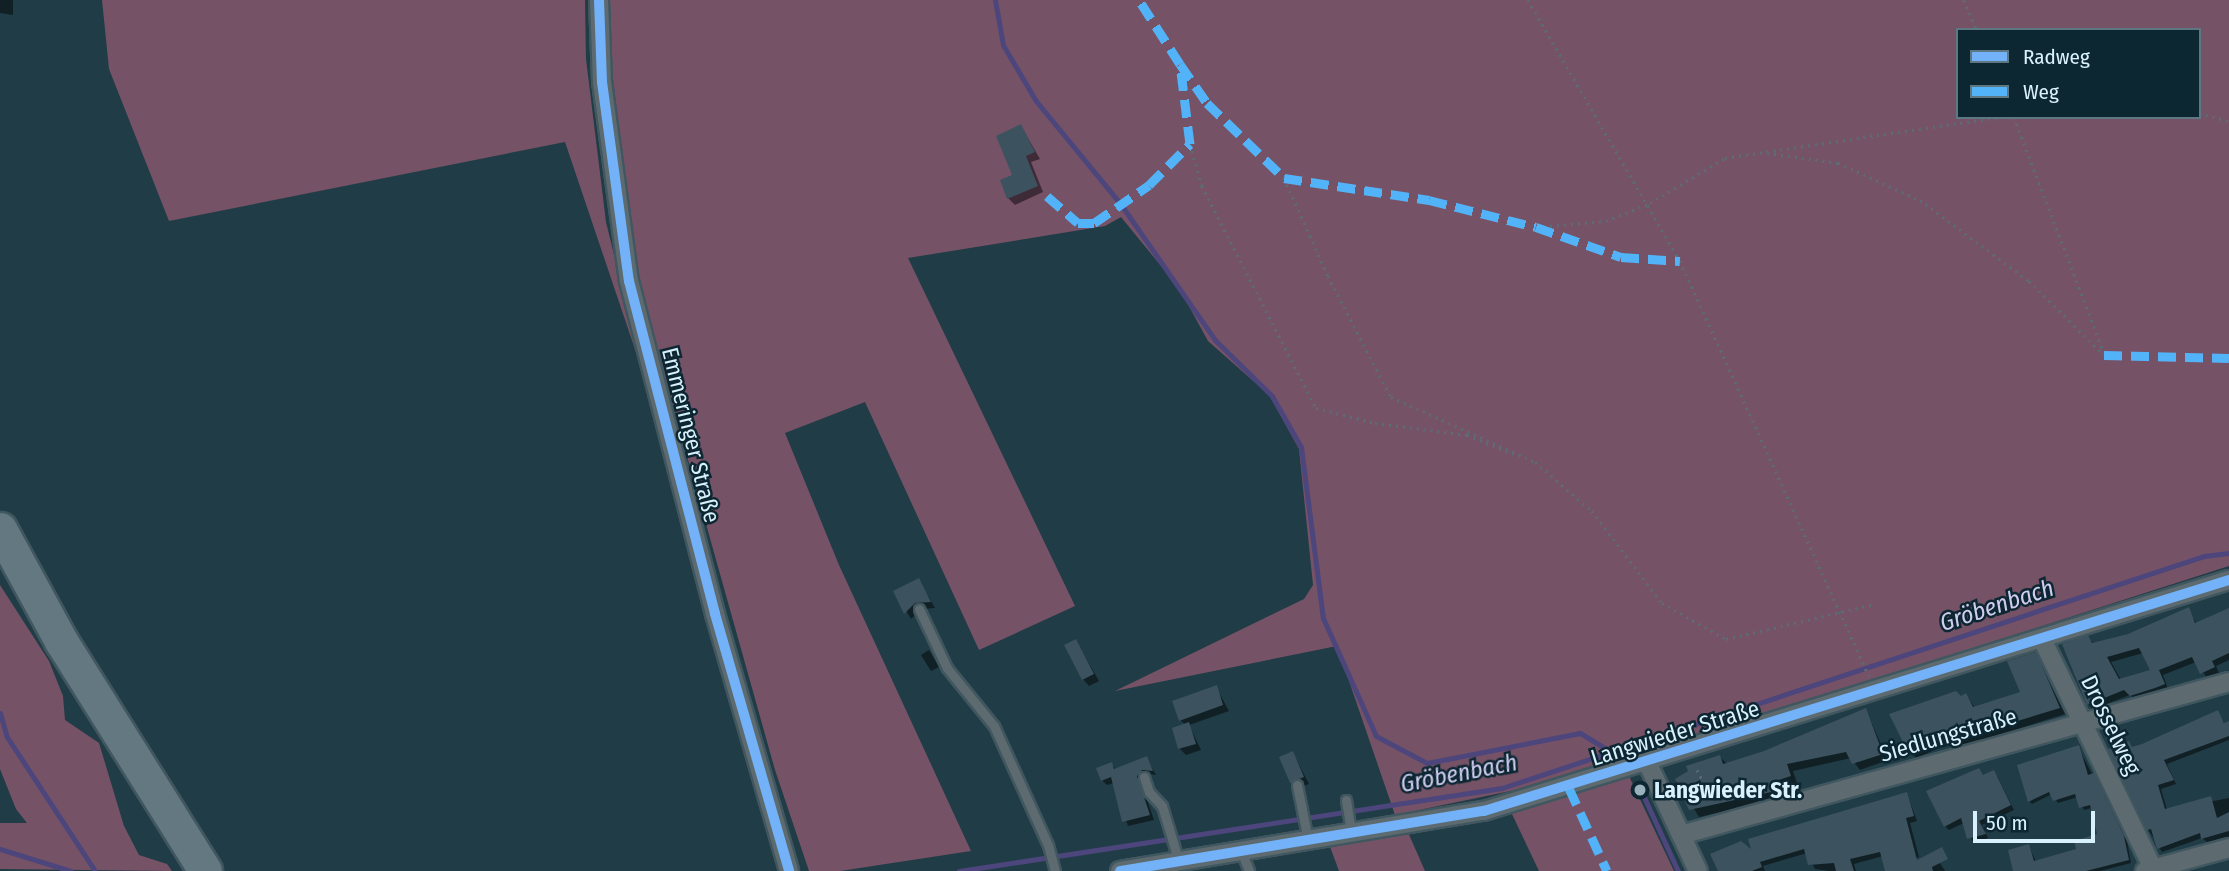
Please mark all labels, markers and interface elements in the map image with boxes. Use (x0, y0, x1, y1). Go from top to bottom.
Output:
legend (1956, 28, 2201, 119)
text: Radweg (2023, 44, 2090, 70)
text: Weg (2023, 79, 2059, 105)
street label: Emmeringer Straße (656, 345, 726, 525)
water label: Gröbenbach (1936, 574, 2058, 638)
street label: Drosselweg (2075, 671, 2147, 779)
street label: Langwieder Straße (1587, 694, 1763, 772)
street label: Siedlungstraße (1876, 702, 2020, 768)
water label: Gröbenbach (1398, 749, 1520, 799)
place label: Langwieder Str. (1654, 776, 1802, 804)
marker: Langwieder Str. (1632, 782, 1648, 798)
scale bar (1977, 798, 2100, 842)
text: 50 m (1986, 810, 2028, 836)

